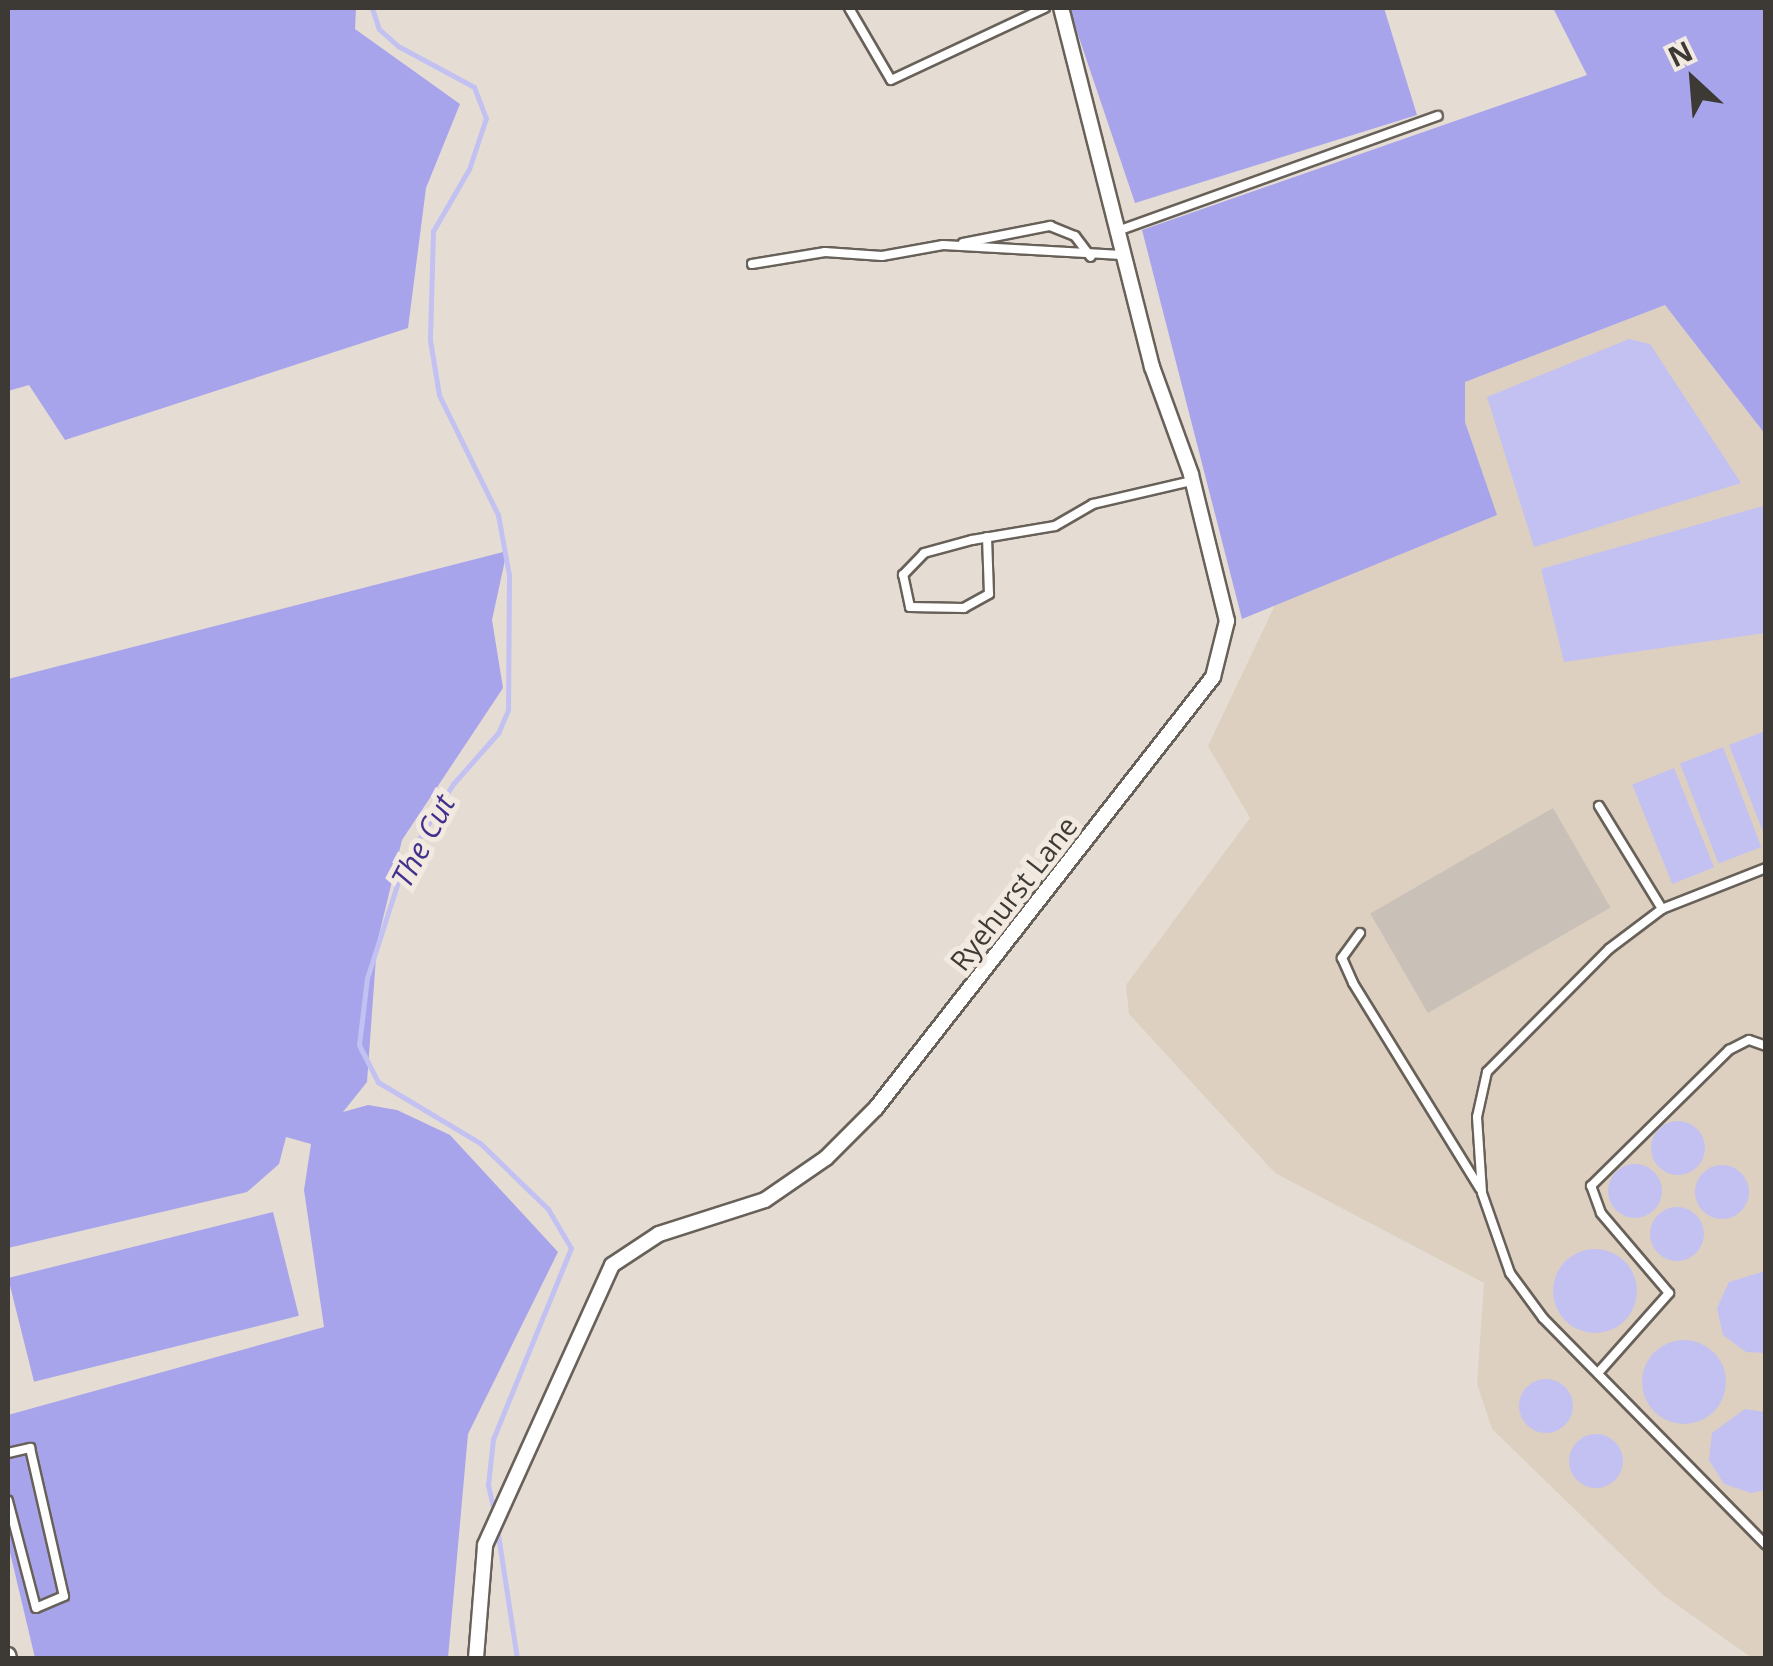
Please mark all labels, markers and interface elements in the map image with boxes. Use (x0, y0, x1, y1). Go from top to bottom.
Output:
north arrow (1643, 30, 1743, 130)
text: N (1661, 31, 1698, 75)
water label: The Cut (384, 788, 462, 894)
street label: Ryehurst Lane (942, 809, 1084, 977)

